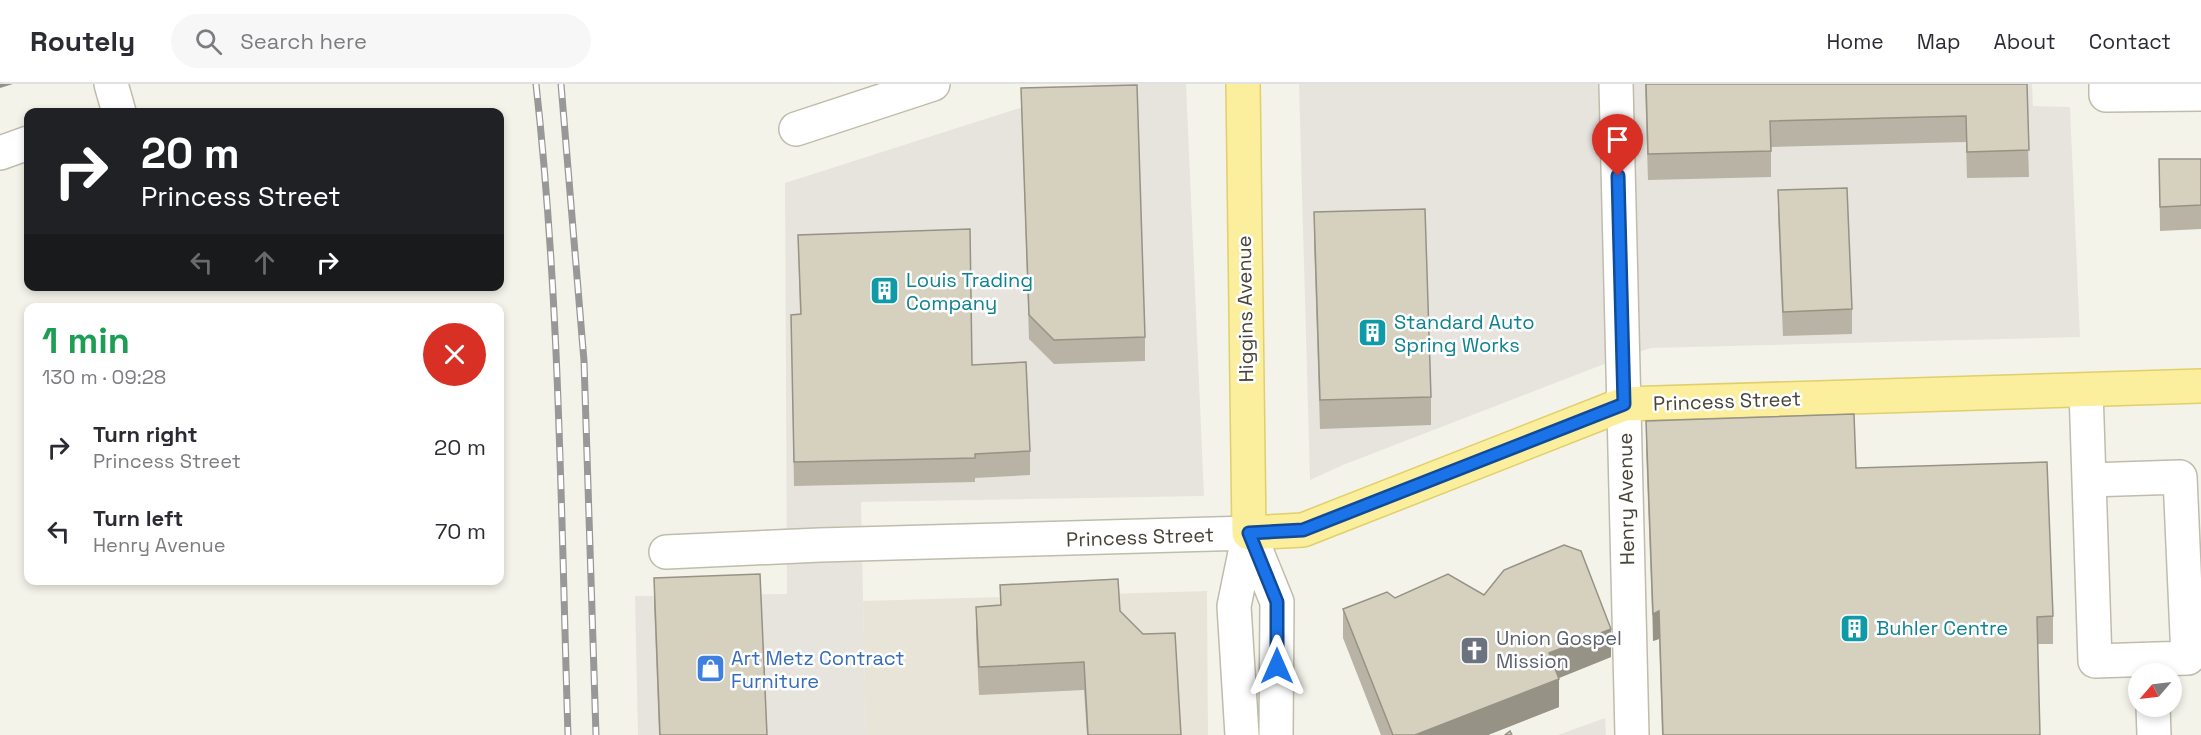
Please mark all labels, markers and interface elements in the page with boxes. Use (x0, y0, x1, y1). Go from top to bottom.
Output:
search box (171, 14, 591, 68)
text: Routely (30, 23, 135, 59)
icon: search (192, 25, 225, 58)
text: Search here (240, 27, 367, 55)
text: Home (1826, 28, 1884, 55)
text: Map (1917, 28, 1961, 55)
text: About (1994, 28, 2056, 55)
text: Contact (2089, 28, 2171, 55)
pin (1592, 114, 1643, 176)
icon: arrive (1601, 123, 1634, 156)
text: 20 m (141, 127, 240, 180)
icon: right (42, 132, 120, 210)
text: Princess Street (141, 179, 341, 214)
street label: Higgins Avenue (1231, 235, 1259, 383)
icon: left (185, 246, 218, 279)
icon: ahead (248, 246, 281, 279)
icon: right (311, 246, 344, 279)
place label: Louis Trading Company (906, 267, 1033, 316)
building icon: Louis Trading Company (869, 275, 901, 307)
place label: Standard Auto Spring Works (1394, 309, 1535, 358)
building icon: Standard Auto Spring Works (1357, 317, 1389, 349)
text: 1 min (42, 318, 130, 364)
button: close (423, 323, 486, 386)
text: 130 m · 09:28 (42, 364, 166, 390)
street label: Princess Street (1653, 385, 1801, 417)
text: Turn right (93, 420, 198, 448)
icon: right (42, 431, 75, 464)
text: 20 m (434, 433, 486, 461)
street label: Henry Avenue (1612, 433, 1640, 565)
text: Princess Street (93, 448, 241, 474)
text: Turn left (93, 504, 183, 532)
icon: left (42, 515, 75, 548)
text: 70 m (435, 517, 486, 545)
street label: Princess Street (1066, 521, 1214, 553)
text: Henry Avenue (93, 532, 226, 558)
building icon: Buhler Centre (1839, 612, 1871, 644)
place label: Buhler Centre (1876, 615, 2008, 641)
place label: Union Gospel Mission (1496, 625, 1622, 674)
position arrow (1245, 634, 1309, 698)
church icon: Union Gospel Mission (1459, 634, 1491, 666)
place label: Art Metz Contract Furniture (731, 645, 905, 694)
shop icon: Art Metz Contract Furniture (694, 653, 726, 685)
north arrow (2128, 663, 2182, 717)
map controls (2128, 663, 2182, 717)

